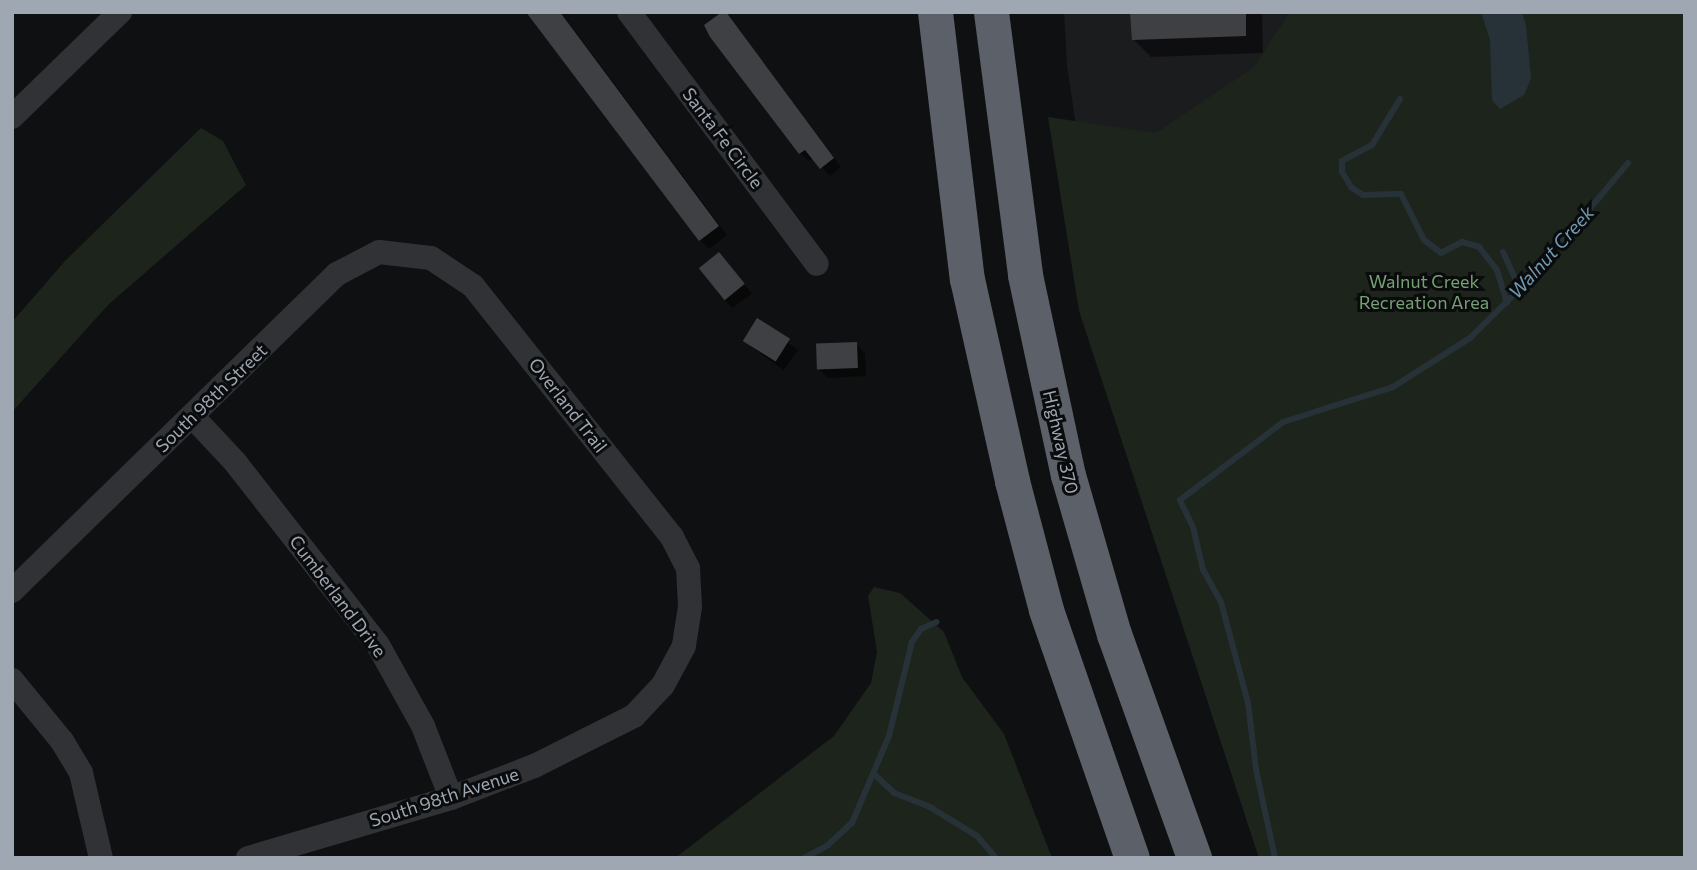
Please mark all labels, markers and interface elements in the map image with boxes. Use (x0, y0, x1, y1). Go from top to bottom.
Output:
street label: Santa Fe Circle (678, 84, 768, 192)
water label: Walnut Creek (1503, 201, 1599, 303)
park label: Walnut Creek Recreation Area (1359, 271, 1489, 314)
street label: South 98th Street (151, 339, 271, 457)
street label: Overland Trail (524, 353, 612, 457)
street label: Highway 370 (1039, 388, 1083, 496)
street label: Cumberland Drive (285, 531, 391, 661)
street label: South 98th Avenue (367, 763, 521, 831)

